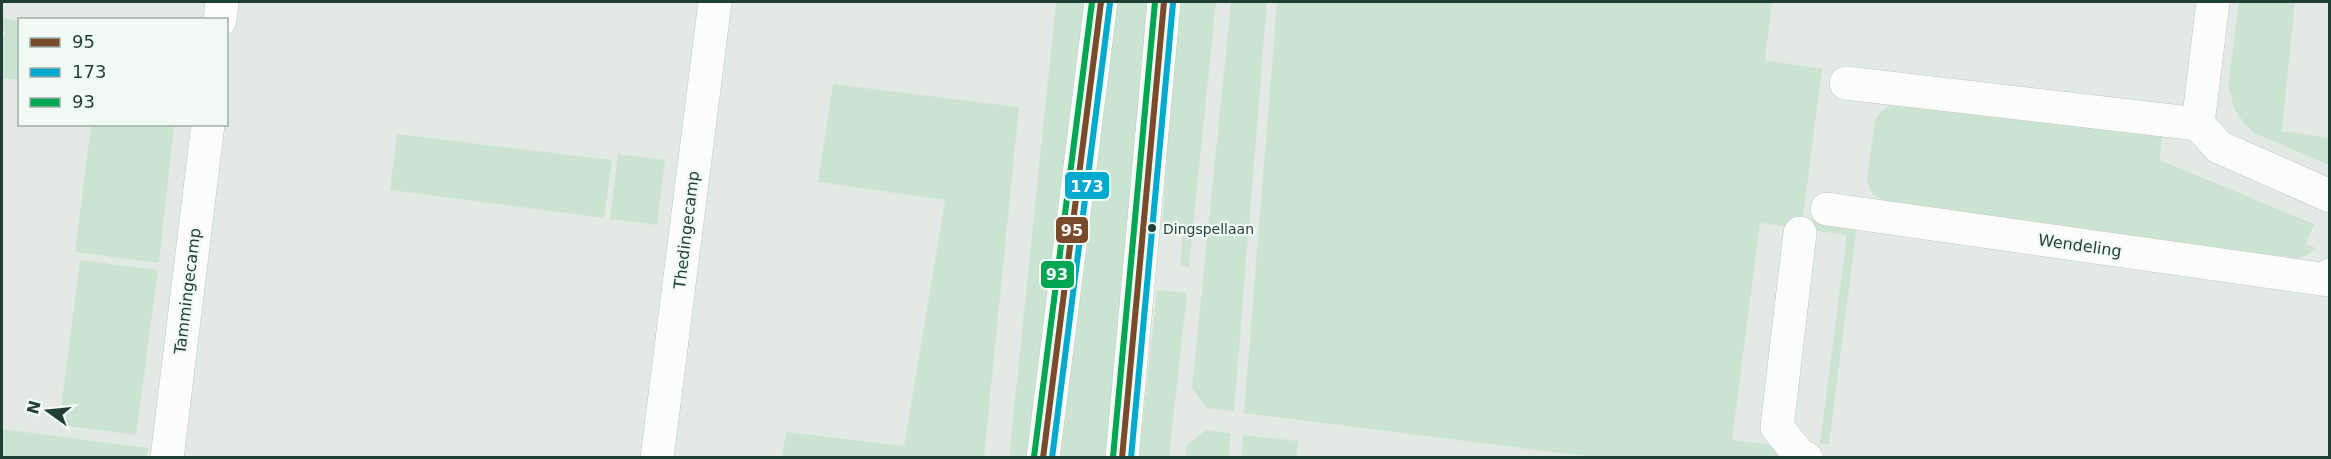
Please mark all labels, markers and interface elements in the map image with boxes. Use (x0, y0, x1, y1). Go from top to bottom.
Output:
legend (18, 18, 228, 126)
text: 95 (72, 31, 95, 52)
text: 173 (72, 61, 106, 82)
text: 93 (72, 91, 95, 112)
street label: Thedingecamp (670, 170, 703, 291)
line badge: 173 (1064, 171, 1110, 200)
text: 173 (1070, 177, 1104, 196)
line badge: 95 (1055, 216, 1089, 244)
text: 95 (1061, 221, 1083, 240)
place label: Dingspellaan (1163, 221, 1254, 237)
marker: Dingspellaan (1146, 222, 1158, 234)
street label: Tammingecamp (170, 227, 205, 356)
street label: Wendeling (2037, 230, 2123, 261)
line badge: 93 (1040, 260, 1075, 289)
text: 93 (1046, 265, 1068, 284)
north arrow (18, 381, 78, 441)
text: N (23, 398, 45, 416)

